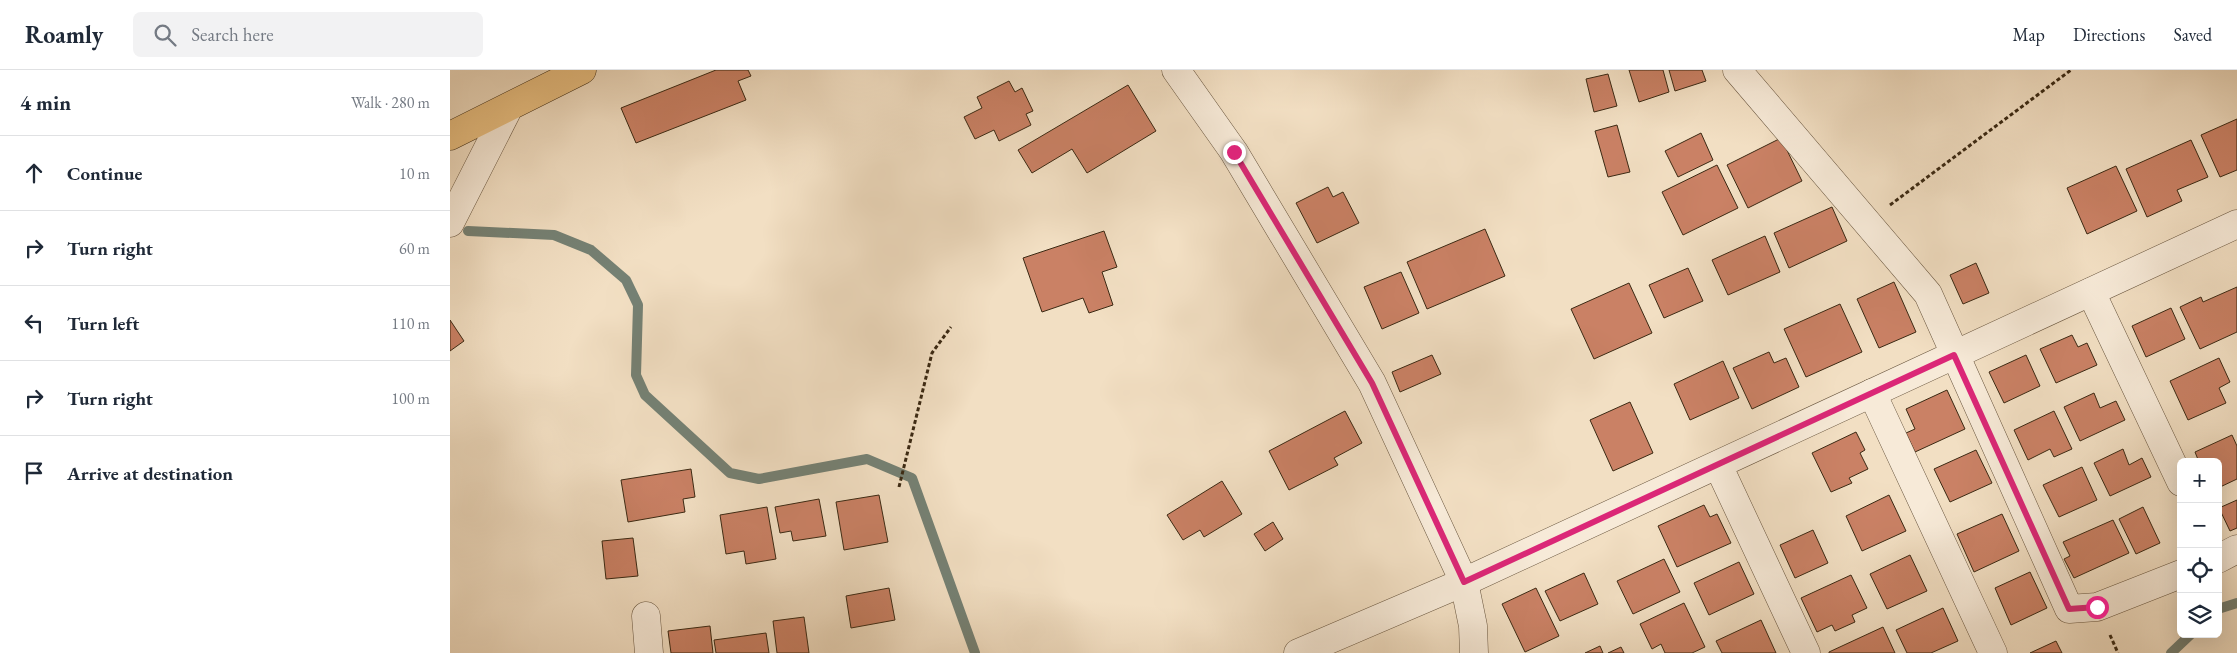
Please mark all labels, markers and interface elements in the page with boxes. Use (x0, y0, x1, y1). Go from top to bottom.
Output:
search box (133, 12, 483, 57)
text: Roamly (25, 19, 103, 50)
icon: search (151, 21, 179, 49)
text: Search here (191, 22, 274, 47)
text: Map (2013, 23, 2045, 46)
text: Directions (2073, 23, 2145, 46)
text: Saved (2173, 23, 2212, 46)
text: 4 min (20, 89, 71, 116)
text: Walk · 280 m (351, 92, 430, 113)
route end (1223, 141, 1246, 164)
icon: ahead (20, 159, 48, 187)
text: Continue (67, 161, 142, 186)
text: 10 m (399, 163, 430, 184)
icon: right (20, 234, 48, 262)
text: Turn right (67, 236, 153, 261)
text: 60 m (399, 238, 430, 259)
icon: left (20, 309, 48, 337)
text: Turn left (67, 311, 139, 336)
text: 110 m (391, 313, 430, 334)
icon: right (20, 384, 48, 412)
text: Turn right (67, 386, 153, 411)
text: 100 m (391, 388, 430, 409)
map controls (2177, 458, 2222, 638)
button: + (2177, 458, 2222, 503)
icon: arrive (20, 459, 48, 487)
text: Arrive at destination (67, 461, 233, 486)
button: − (2177, 503, 2222, 548)
button: locate (2177, 548, 2222, 593)
button: layers (2177, 593, 2222, 638)
route start (2086, 596, 2109, 619)

